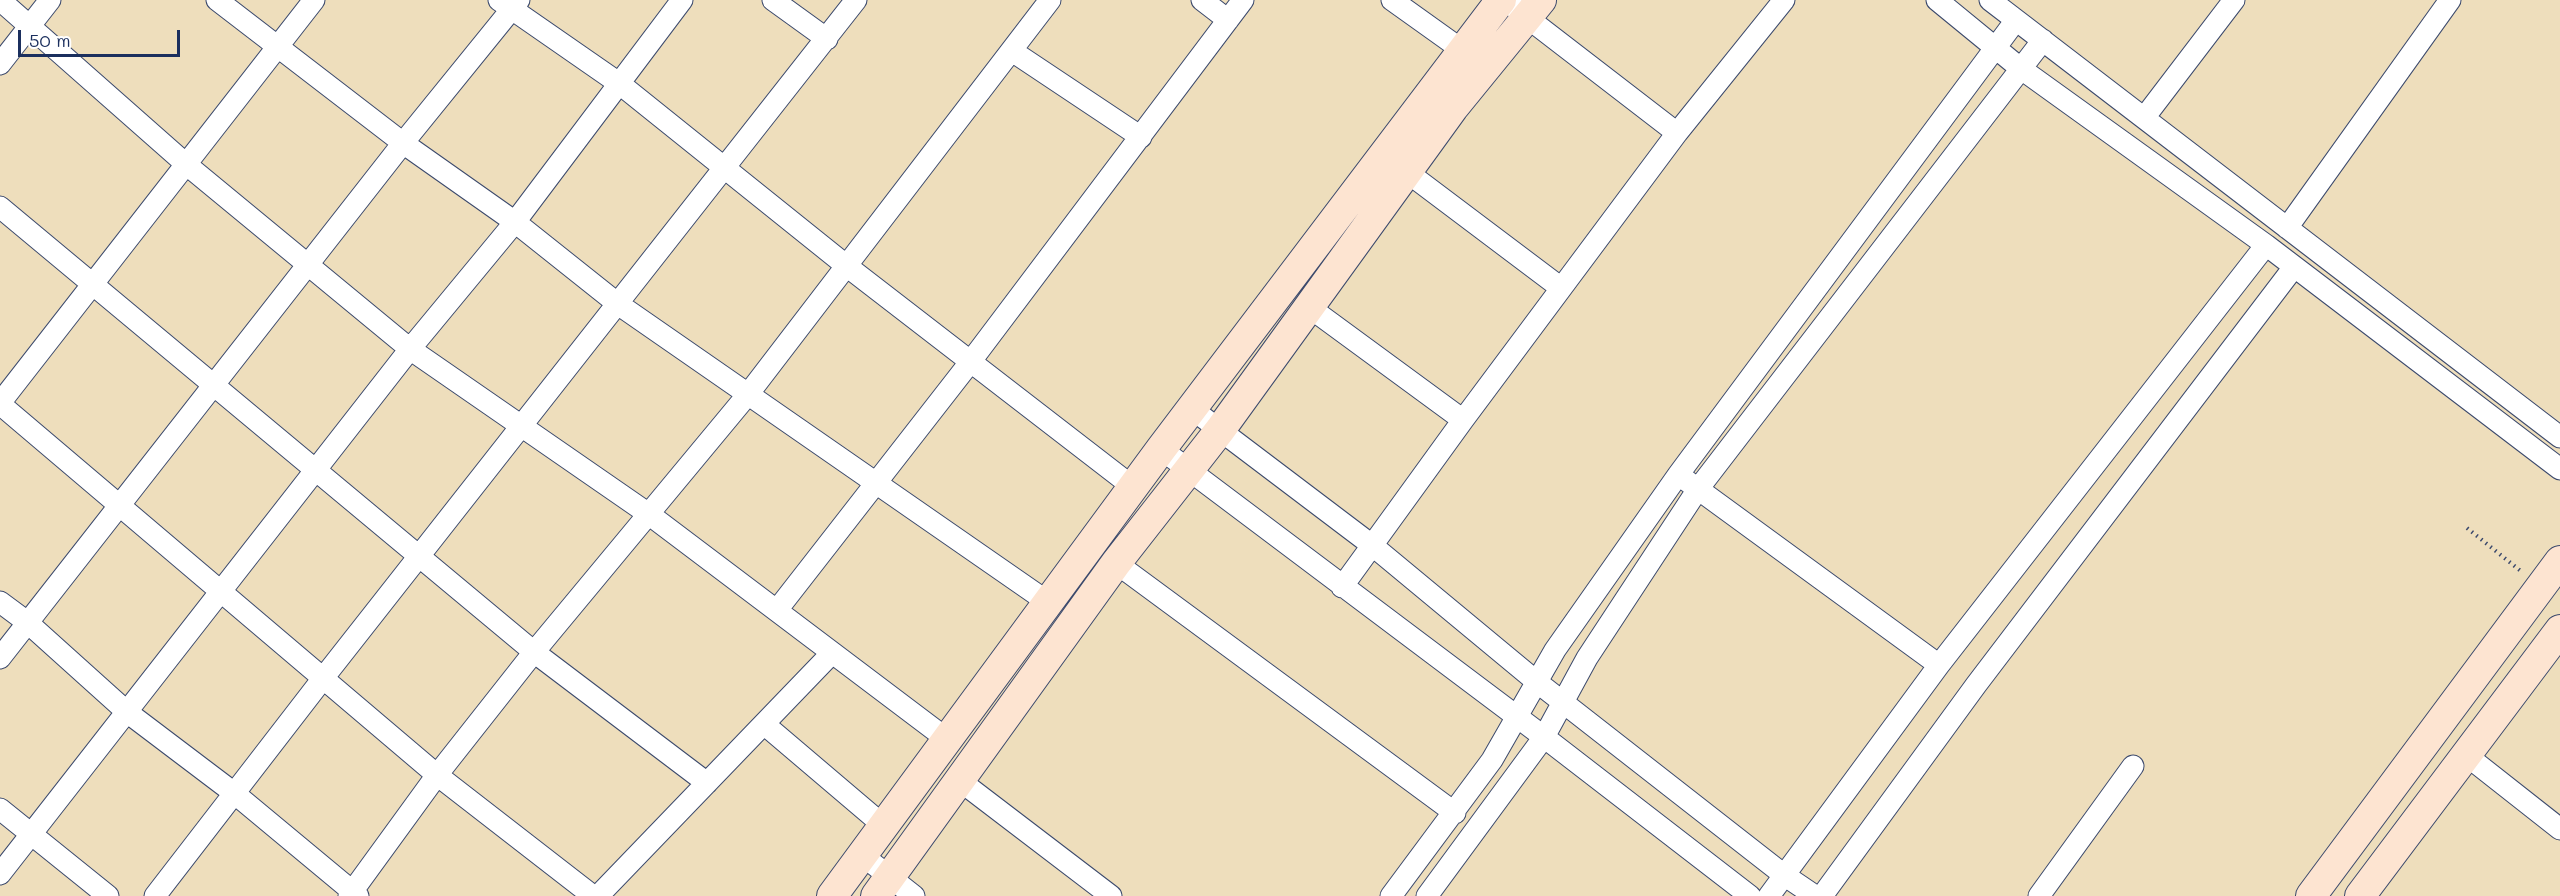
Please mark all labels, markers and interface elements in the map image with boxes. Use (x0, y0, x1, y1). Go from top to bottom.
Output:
scale bar (21, 18, 183, 56)
text: 50 m (29, 28, 71, 52)

